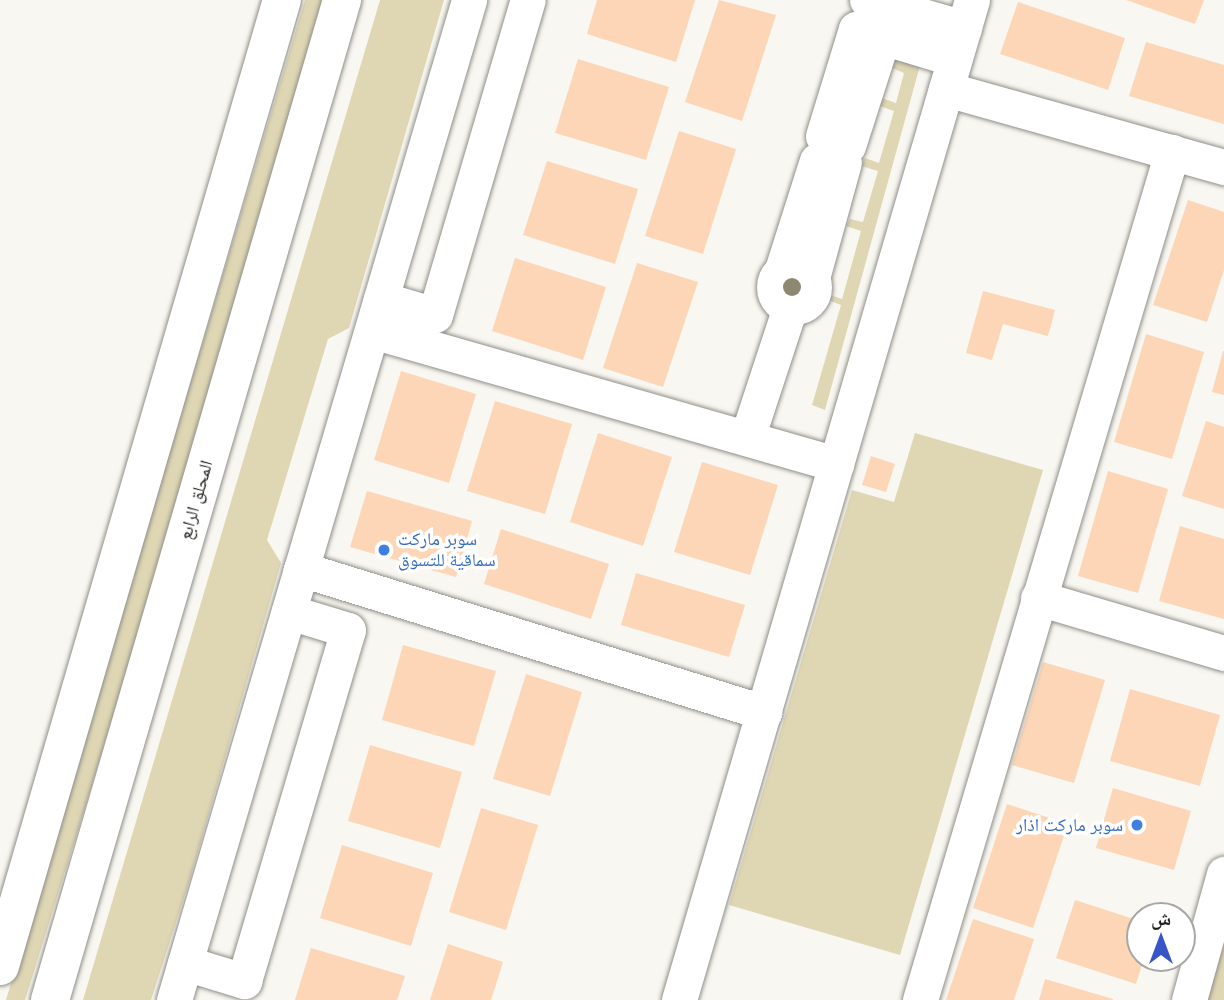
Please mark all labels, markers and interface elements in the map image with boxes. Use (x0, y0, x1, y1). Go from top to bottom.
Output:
street label: المحلق الرابع (174, 458, 218, 542)
place label: سوبر ماركت سماقية للتسوق (398, 529, 496, 572)
marker: سوبر ماركت سماقية للتسوق (376, 542, 392, 558)
place label: سوبر ماركت اذار (1016, 814, 1123, 836)
marker: سوبر ماركت اذار (1129, 817, 1145, 833)
north arrow (1126, 902, 1196, 972)
text: ش (1151, 906, 1171, 930)

